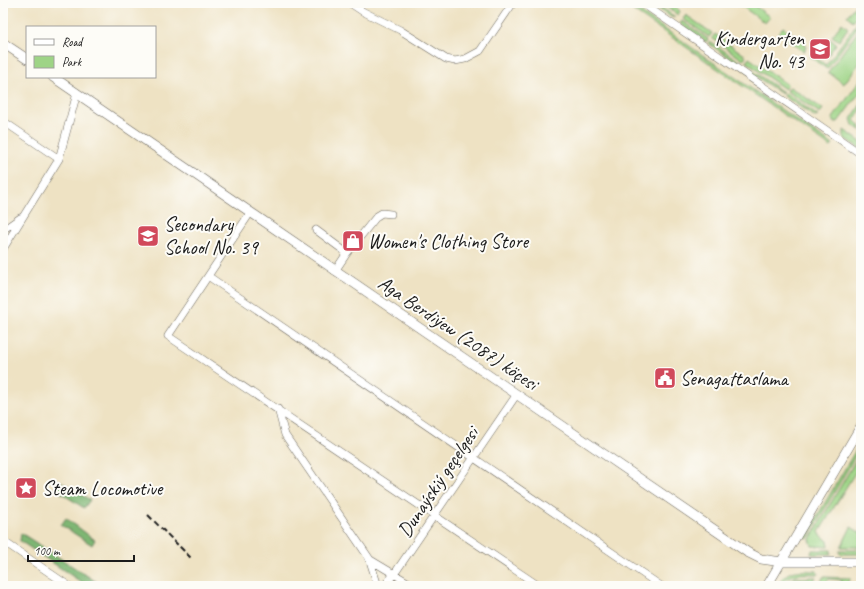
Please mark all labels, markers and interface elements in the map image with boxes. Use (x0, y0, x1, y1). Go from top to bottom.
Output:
legend (26, 26, 156, 78)
place label: Kindergarten No. 43 (715, 26, 806, 74)
text: Road (62, 34, 84, 50)
school or university icon: Kindergarten No. 43 (807, 36, 833, 62)
text: Park (62, 54, 83, 70)
place label: Secondary School No. 39 (164, 212, 260, 260)
school or university icon: Secondary School No. 39 (135, 223, 161, 249)
shop icon: Women's Clothing Store (340, 228, 366, 254)
place label: Women's Clothing Store (368, 229, 530, 254)
street label: Aga Berdiýew (2087) köçesi (373, 270, 545, 397)
public building icon: Senagattaslama (652, 365, 678, 391)
place label: Senagattaslama (680, 366, 790, 391)
street label: Dunaýskiý geçelgesi (392, 420, 485, 542)
place icon: Steam Locomotive (13, 475, 39, 501)
place label: Steam Locomotive (42, 476, 164, 501)
scale bar (28, 537, 134, 563)
text: 100 m (34, 543, 61, 559)

